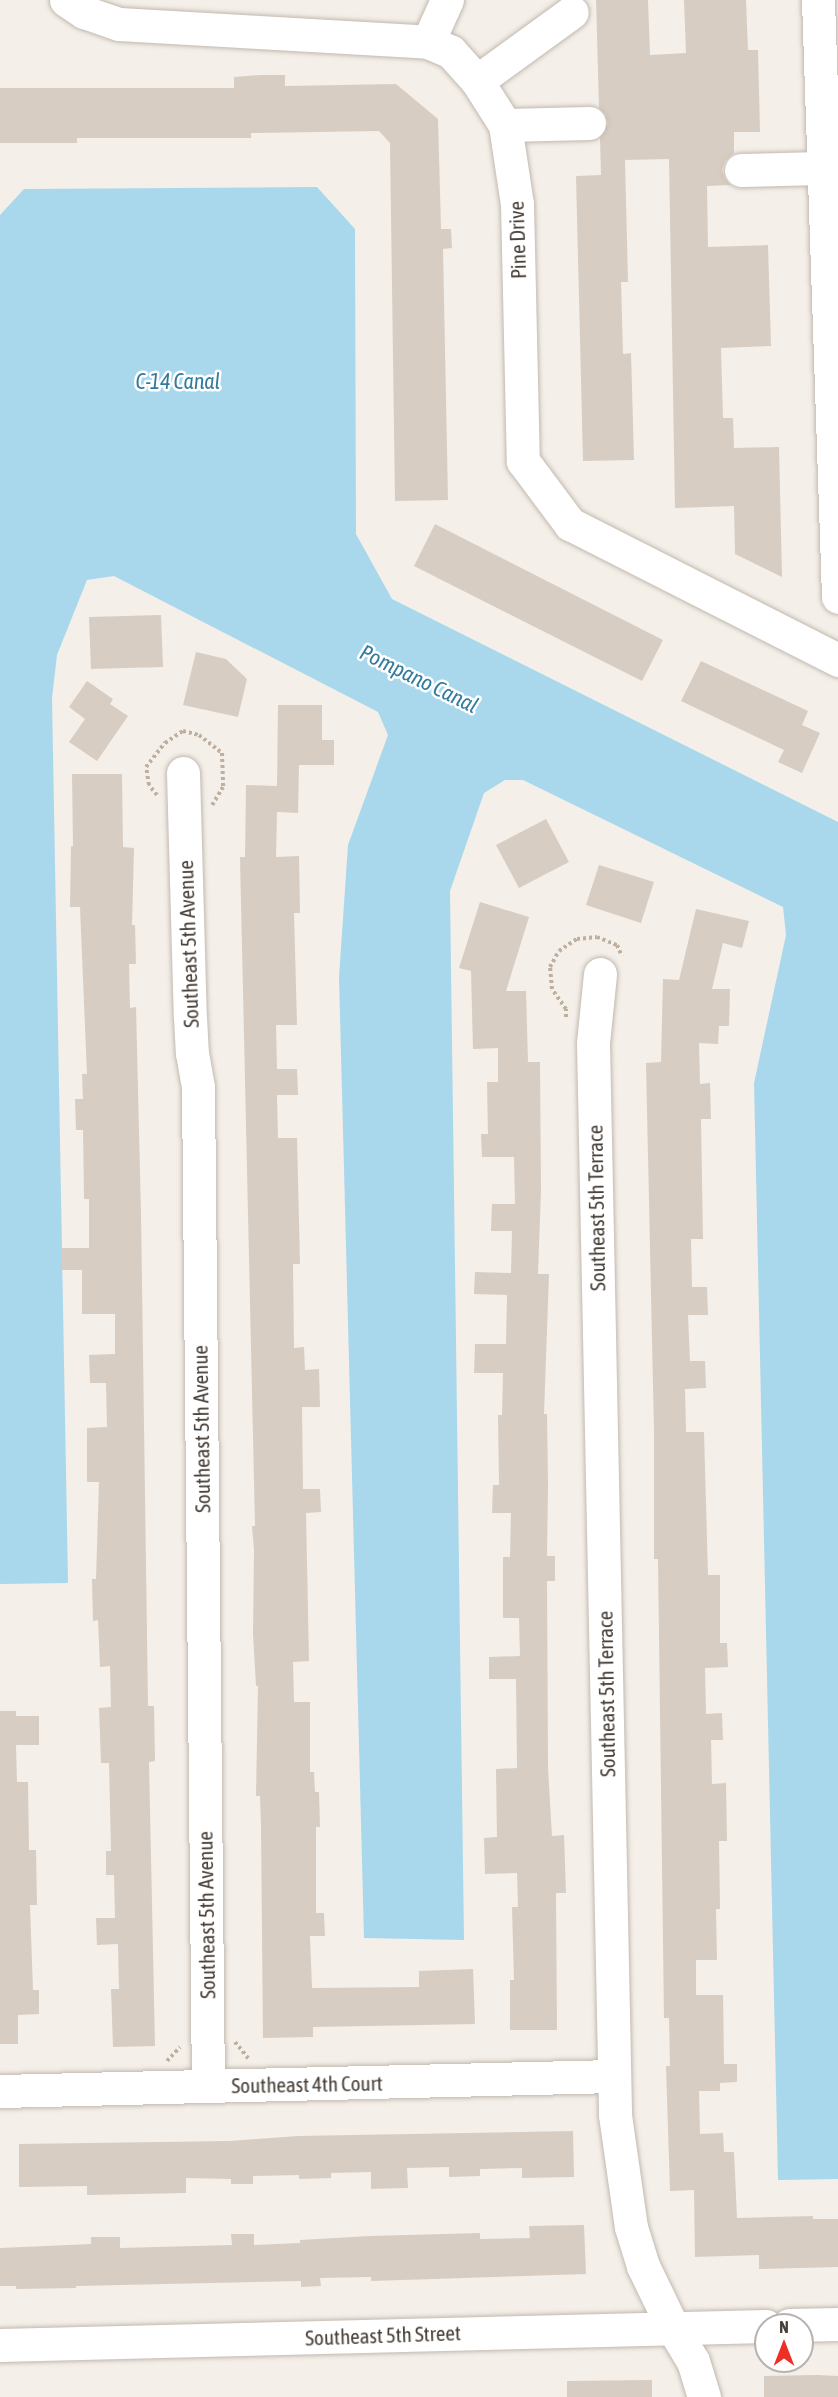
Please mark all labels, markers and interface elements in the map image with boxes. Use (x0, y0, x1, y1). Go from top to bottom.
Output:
street label: Pine Drive (503, 201, 531, 279)
water label: C-14 Canal (136, 369, 220, 395)
water label: Pompano Canal (356, 639, 482, 719)
street label: Southeast 5th Avenue (172, 860, 204, 1028)
street label: Southeast 5th Terrace (582, 1125, 610, 1291)
street label: Southeast 5th Avenue (187, 1345, 215, 1513)
street label: Southeast 5th Terrace (592, 1611, 620, 1777)
street label: Southeast 5th Avenue (192, 1831, 220, 1999)
street label: Southeast 4th Court (231, 2070, 383, 2098)
north arrow (754, 2313, 814, 2373)
text: N (779, 2318, 789, 2336)
street label: Southeast 5th Street (305, 2320, 461, 2350)

